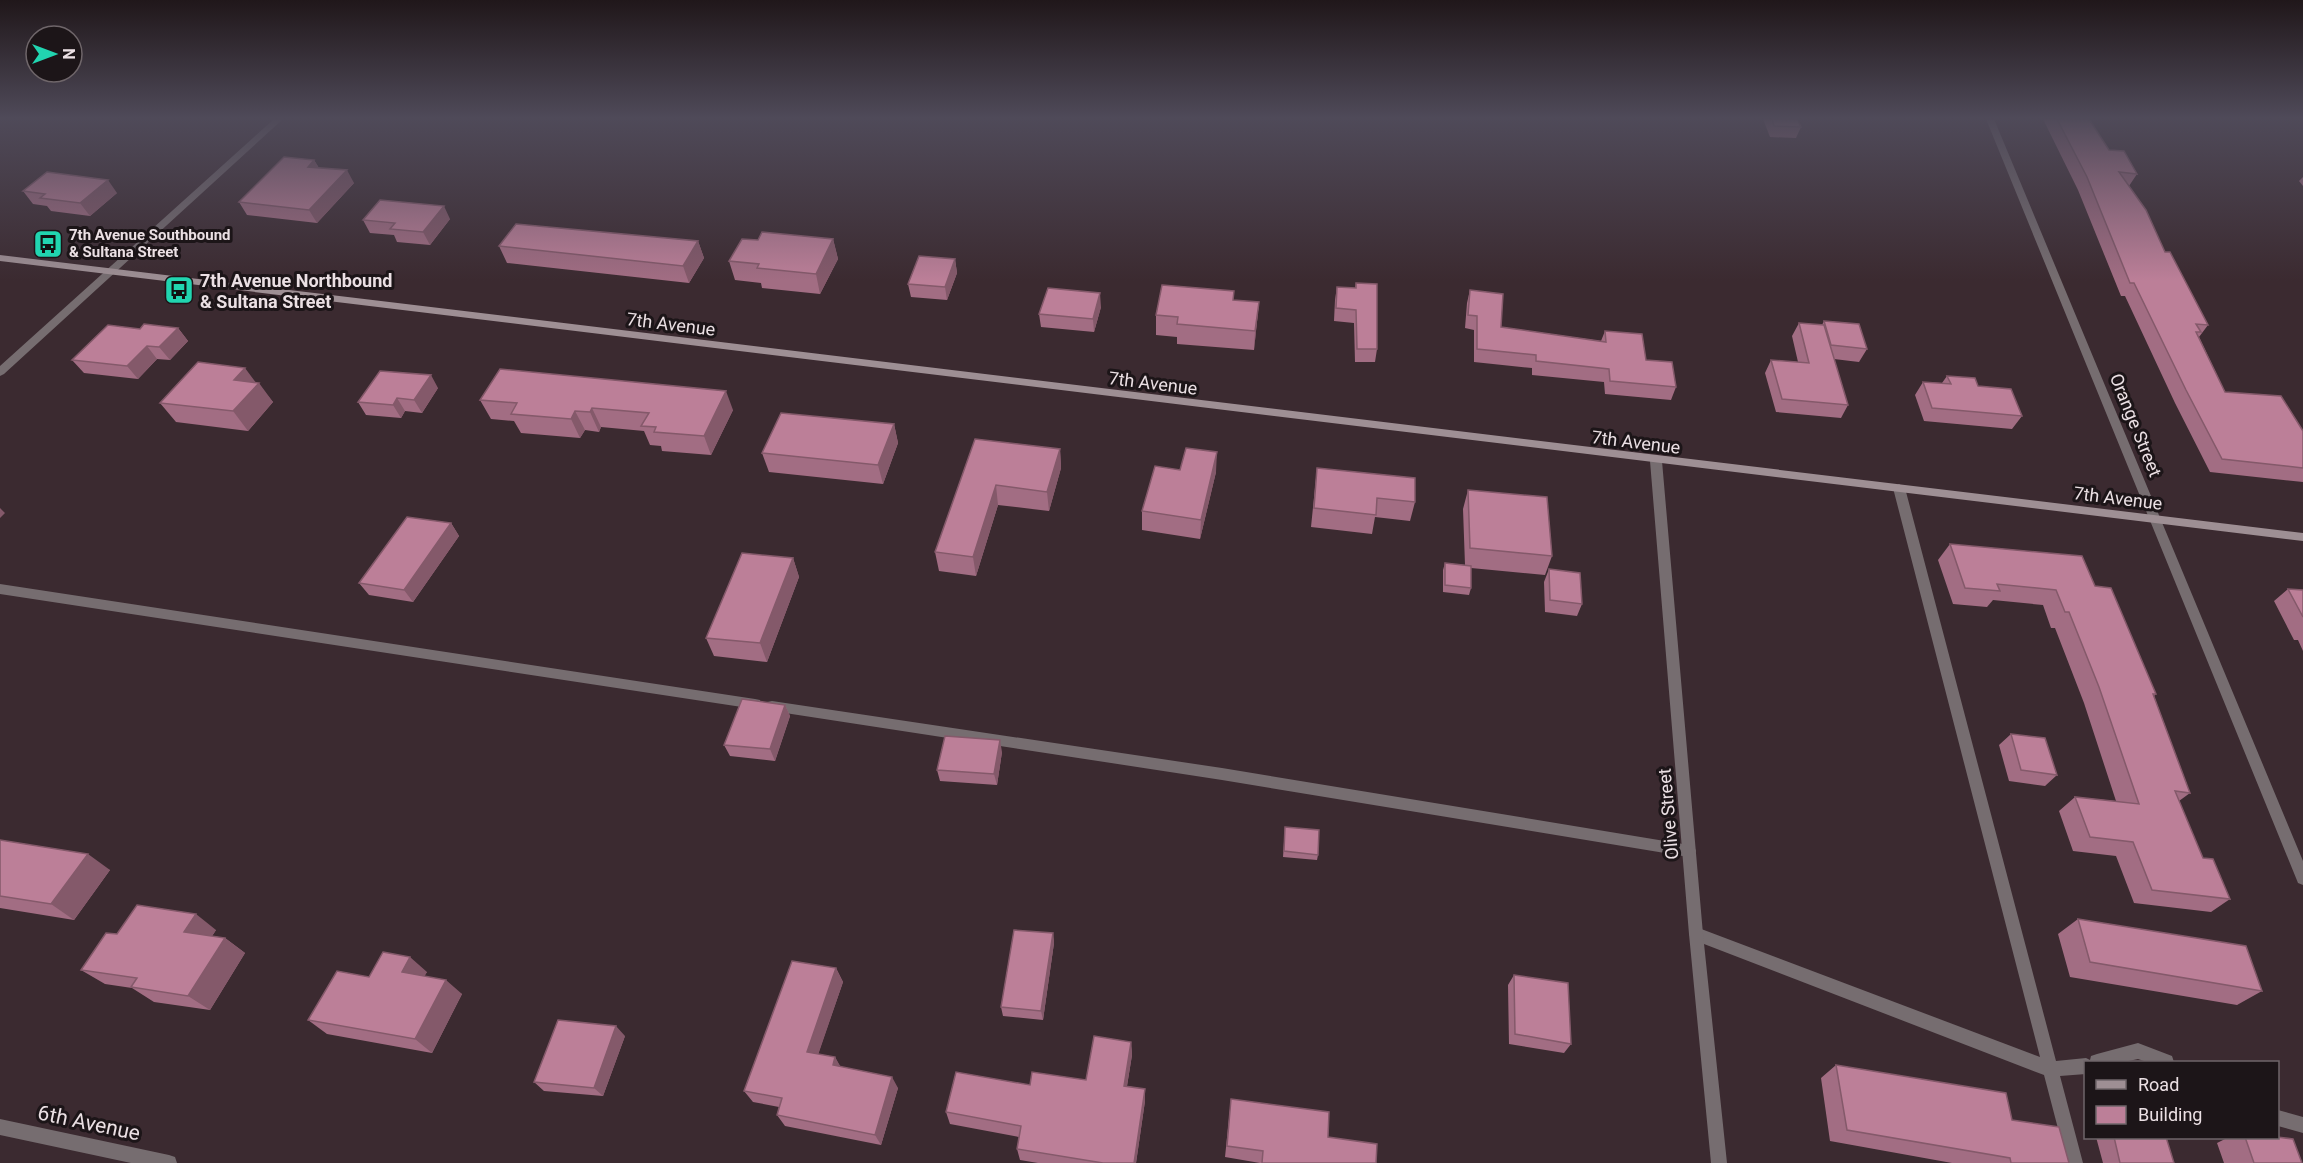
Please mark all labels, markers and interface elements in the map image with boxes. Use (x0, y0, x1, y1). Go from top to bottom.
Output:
north arrow (24, 24, 84, 84)
text: N (59, 48, 78, 60)
place label: 7th Avenue Southbound & Sultana Street (69, 226, 231, 261)
bus stop icon: 7th Avenue Southbound & Sultana Street (32, 228, 64, 260)
place label: 7th Avenue Northbound & Sultana Street (200, 270, 392, 312)
bus stop icon: 7th Avenue Northbound & Sultana Street (163, 274, 195, 306)
street label: 7th Avenue (625, 308, 717, 340)
street label: 7th Avenue (1107, 367, 1199, 399)
street label: Orange Street (2106, 370, 2166, 480)
street label: 7th Avenue (1590, 426, 1682, 458)
street label: 7th Avenue (2072, 482, 2164, 514)
street label: Olive Street (1654, 768, 1682, 860)
legend (2084, 1061, 2279, 1139)
text: Road (2138, 1074, 2179, 1095)
street label: 6th Avenue (36, 1100, 142, 1146)
text: Building (2138, 1104, 2202, 1125)

